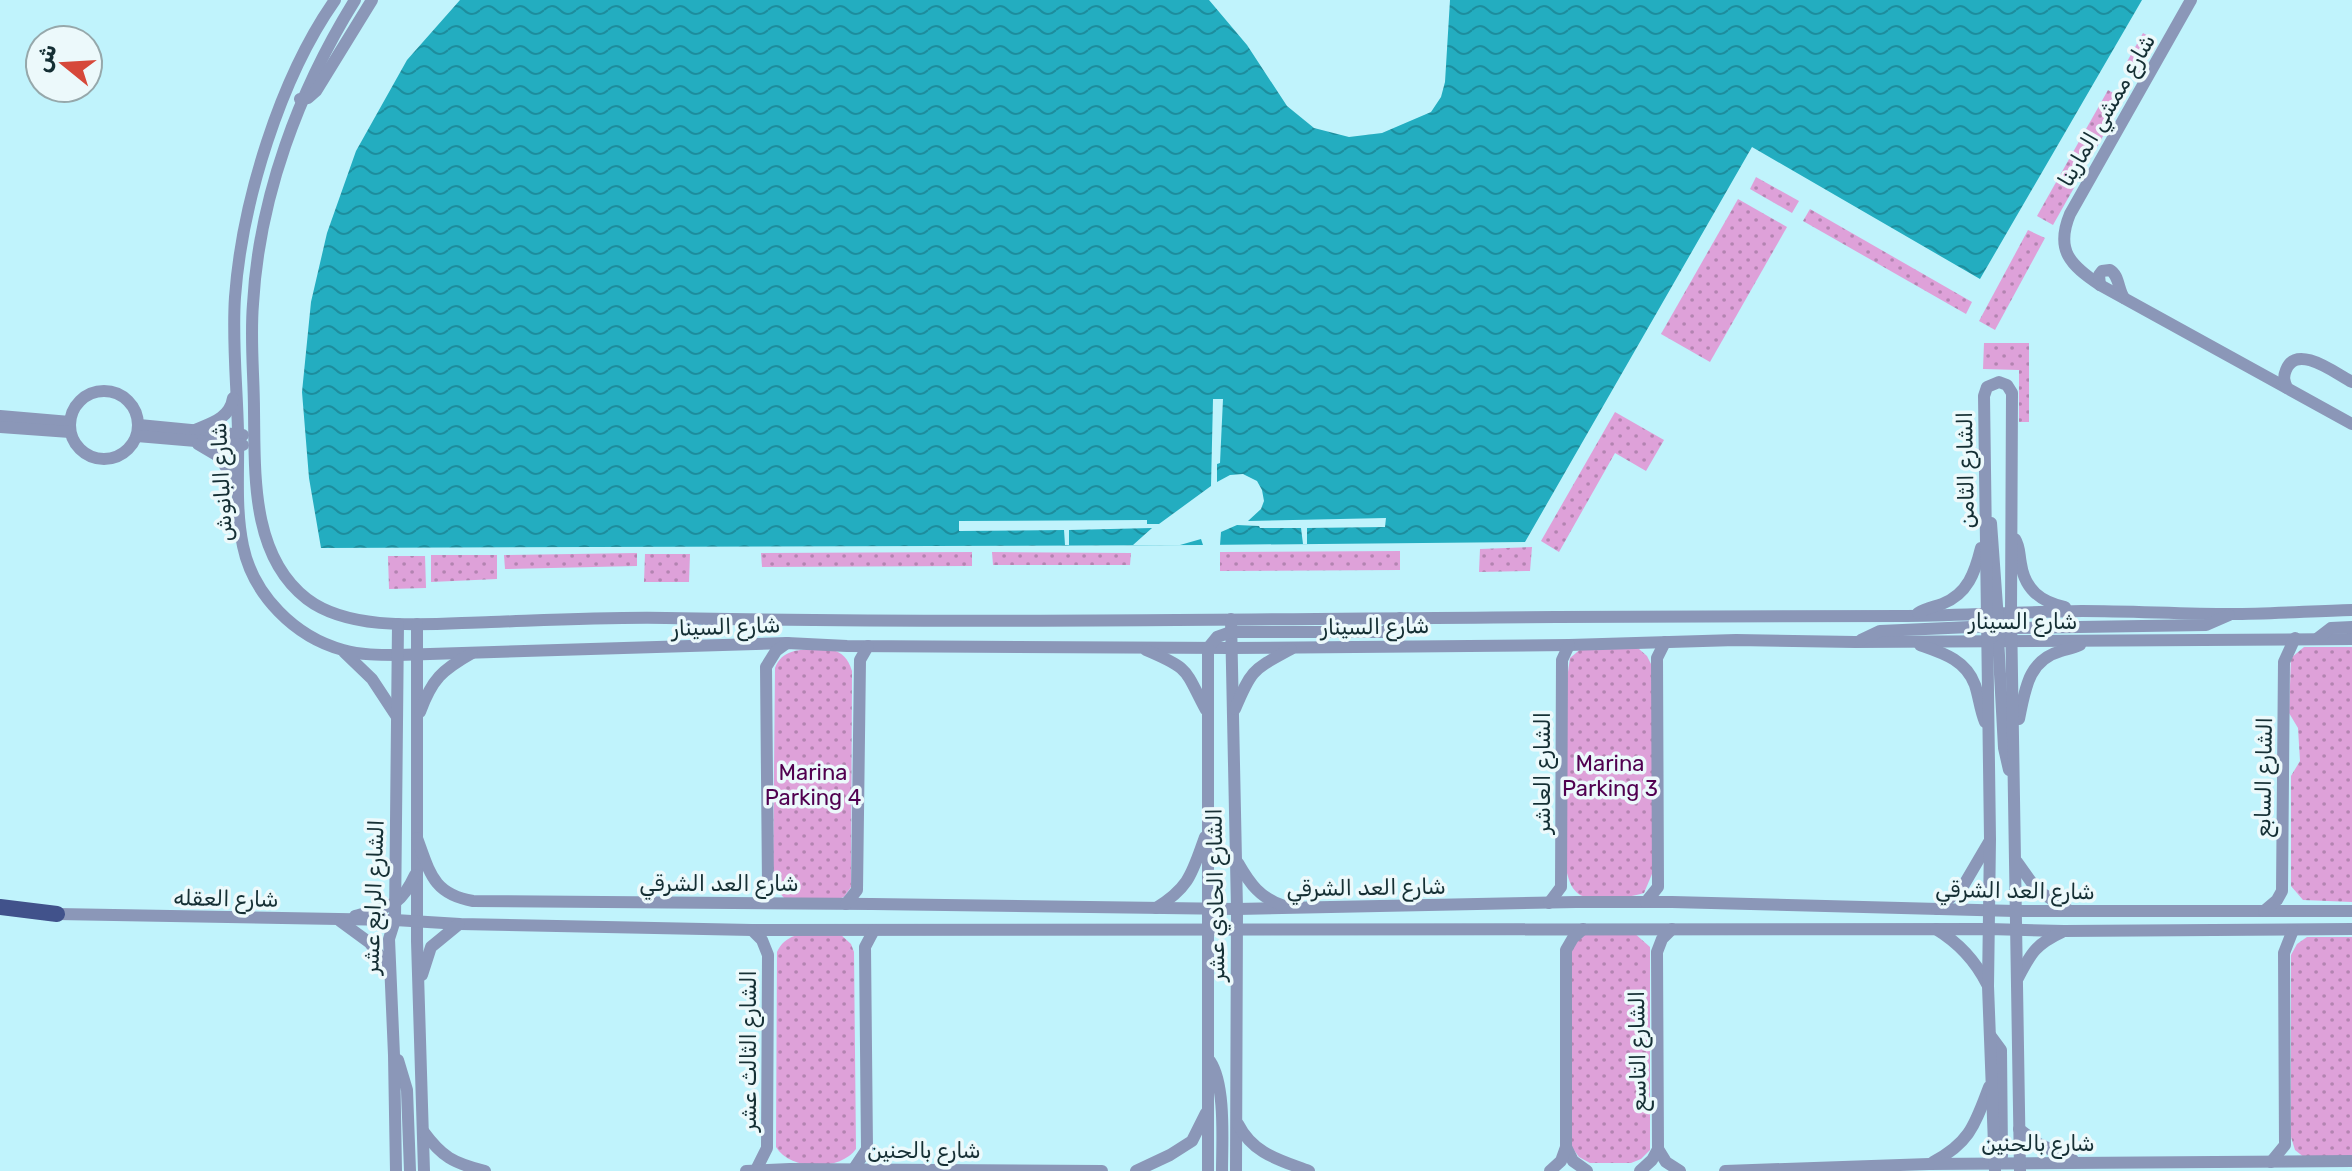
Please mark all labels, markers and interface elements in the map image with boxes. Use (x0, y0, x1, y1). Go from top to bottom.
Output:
north arrow (24, 24, 104, 104)
street label: شارع ممشي المارينا (2052, 29, 2164, 193)
text: ش (28, 41, 63, 75)
street label: الشارع الثامن (1951, 411, 1982, 528)
street label: شارع البانوش (205, 422, 240, 542)
street label: شارع السينار (1967, 608, 2077, 637)
street label: شارع السينار (669, 611, 781, 644)
street label: شارع السينار (1318, 612, 1430, 643)
street label: الشارع العاشر (1529, 712, 1558, 836)
street label: الشارع السابع (2249, 717, 2281, 837)
park label: Marina Parking 3 (1562, 750, 1658, 802)
park label: Marina Parking 4 (765, 759, 861, 811)
street label: الشارع الحادي عشر (1200, 808, 1233, 984)
street label: الشارع الرابع عشر (357, 819, 393, 977)
street label: شارع العد الشرقي (639, 870, 799, 900)
street label: شارع العد الشرقي (1286, 873, 1446, 905)
street label: شارع العد الشرقي (1935, 876, 2095, 908)
street label: شارع العقله (173, 884, 279, 915)
street label: الشارع الثالث عشر (735, 970, 764, 1134)
street label: الشارع التاسع (1623, 991, 1655, 1111)
street label: شارع بالحنين (1981, 1130, 2095, 1159)
street label: شارع بالحنين (867, 1137, 981, 1166)

